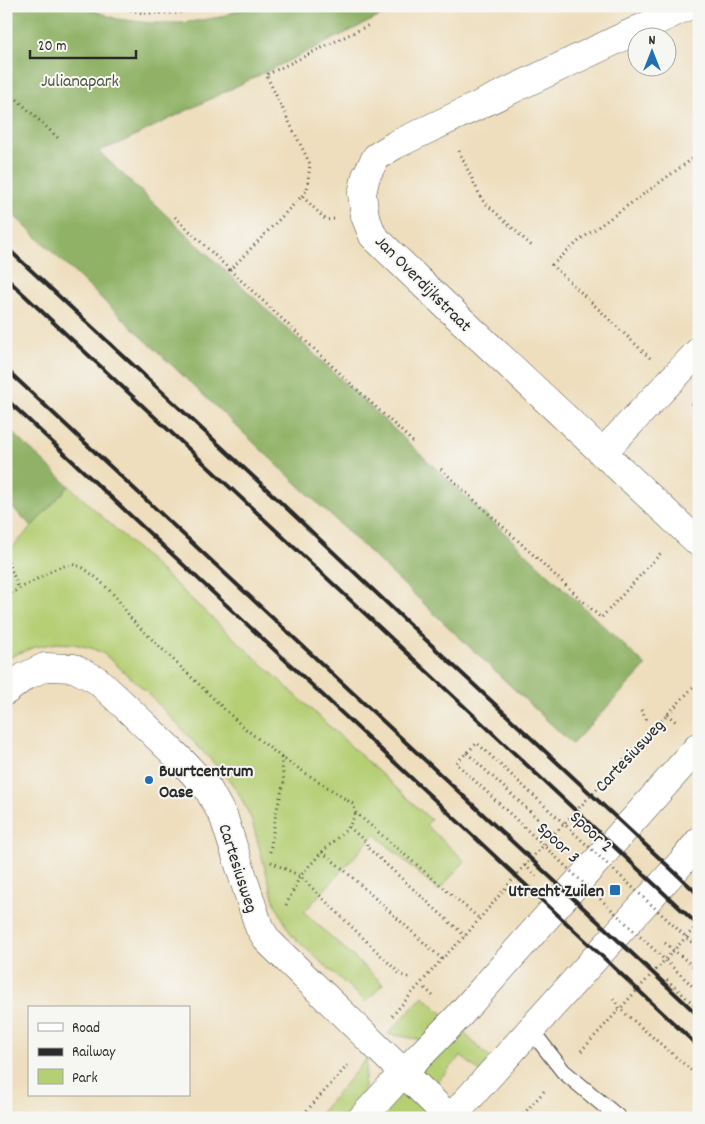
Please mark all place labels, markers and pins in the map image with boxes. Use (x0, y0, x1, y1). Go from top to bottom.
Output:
place label: Buurtcentrum Oase (159, 760, 253, 806)
marker: Buurtcentrum Oase (143, 774, 155, 786)
place label: Utrecht Zuilen (508, 880, 604, 905)
marker: Utrecht Zuilen (608, 883, 622, 897)

